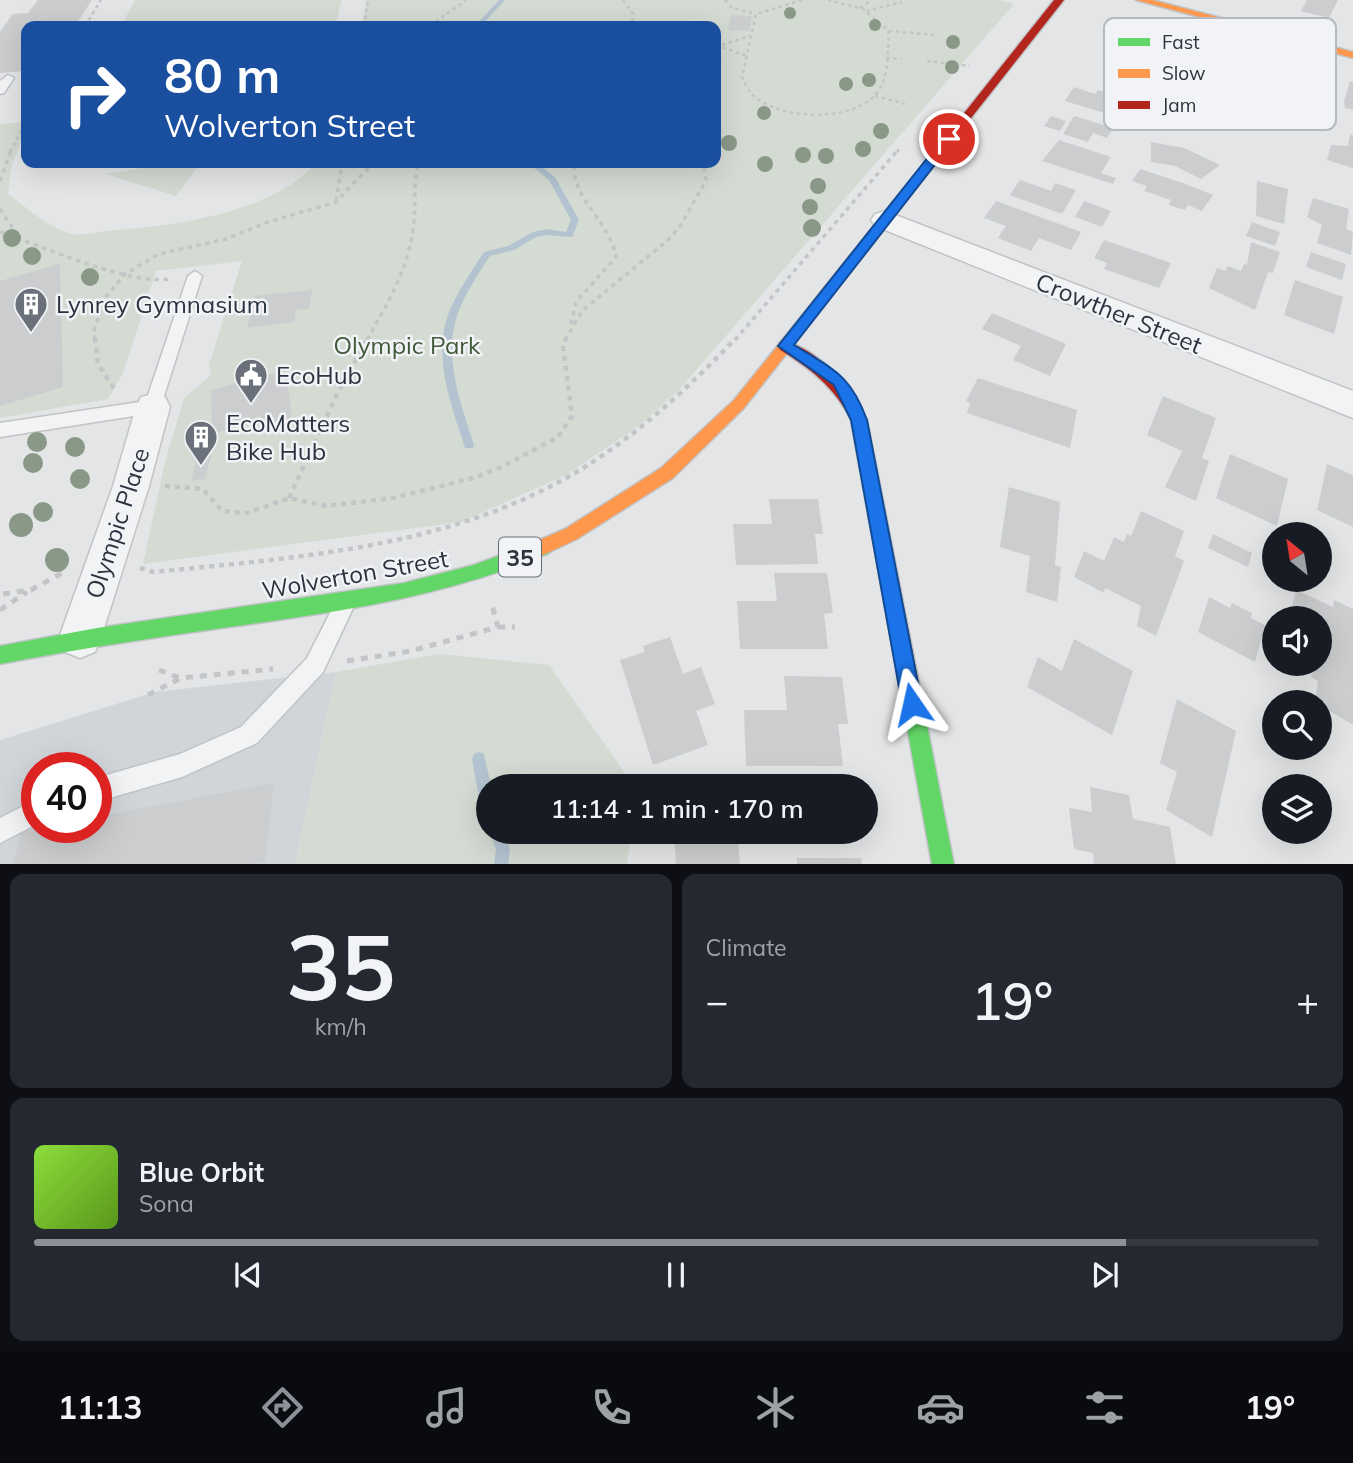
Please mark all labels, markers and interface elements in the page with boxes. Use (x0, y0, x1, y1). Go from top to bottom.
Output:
legend (1104, 18, 1336, 130)
text: Fast (1162, 30, 1200, 54)
text: 80 m (164, 44, 280, 105)
icon: right (49, 49, 140, 140)
text: Slow (1162, 61, 1206, 85)
text: Jam (1162, 93, 1196, 117)
text: Wolverton Street (164, 105, 415, 145)
pin (919, 109, 979, 169)
icon: arrive (930, 120, 968, 158)
street label: Crowther Street (1032, 266, 1206, 360)
building icon: Lynrey Gymnasium (12, 285, 50, 334)
place label: Lynrey Gymnasium (56, 289, 268, 319)
park label: Olympic Park (334, 330, 481, 360)
public building icon: EcoHub (232, 356, 270, 405)
place label: EcoHub (276, 360, 362, 390)
place label: EcoMatters Bike Hub (226, 408, 350, 466)
building icon: EcoMatters Bike Hub (182, 418, 220, 467)
street label: Olympic Place (79, 444, 155, 602)
north arrow (1262, 522, 1332, 592)
map controls (1262, 522, 1332, 844)
road number: 35 (499, 538, 541, 576)
street label: Wolverton Street (260, 543, 450, 605)
button: sound (1262, 606, 1332, 676)
position arrow (875, 667, 949, 741)
button: search (1262, 690, 1332, 760)
speed limit sign: 40 (21, 752, 112, 843)
button: layers (1262, 774, 1332, 844)
text: 11:14 · 1 min · 170 m (550, 792, 804, 825)
text: 35 (286, 909, 395, 1023)
text: Climate (706, 933, 787, 962)
text: 19° (971, 968, 1053, 1033)
text: − (706, 977, 728, 1025)
text: + (1296, 977, 1319, 1025)
text: km/h (315, 1012, 367, 1041)
text: Blue Orbit (139, 1156, 264, 1189)
text: Sona (139, 1189, 194, 1218)
icon: previous (229, 1256, 267, 1294)
icon: pause (657, 1256, 695, 1294)
icon: next (1086, 1256, 1124, 1294)
icon: directions (258, 1383, 307, 1432)
icon: music (422, 1383, 471, 1432)
icon: phone (587, 1383, 636, 1432)
icon: climate (751, 1383, 800, 1432)
icon: car (916, 1383, 965, 1432)
icon: filters (1080, 1383, 1129, 1432)
text: 11:13 (58, 1387, 142, 1427)
text: 19° (1245, 1387, 1295, 1427)

